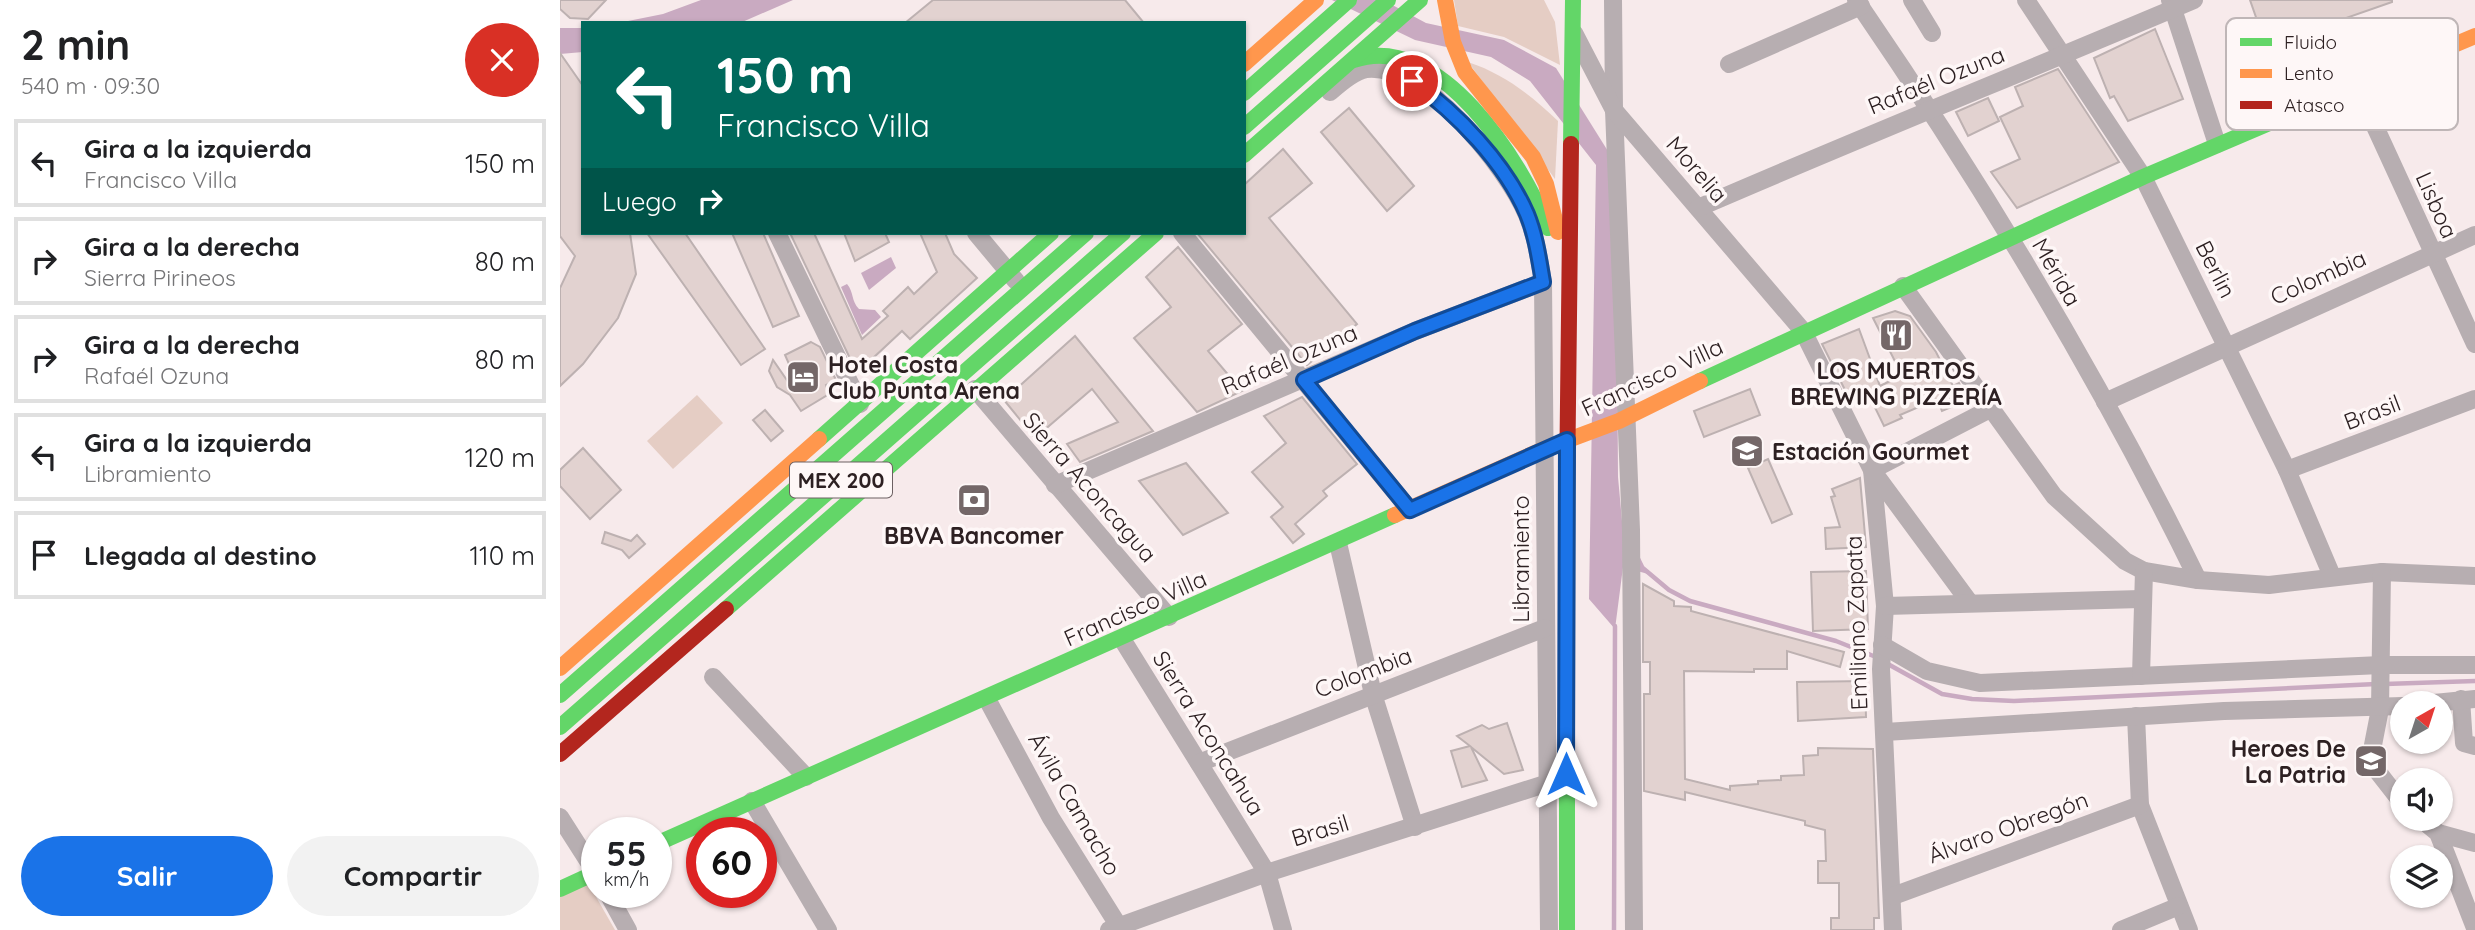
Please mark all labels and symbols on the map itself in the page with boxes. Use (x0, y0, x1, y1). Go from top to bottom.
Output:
legend (2226, 18, 2458, 130)
text: Fluido (2284, 30, 2337, 54)
street label: Rafaél Ozuna (1863, 39, 2009, 121)
pin (1382, 51, 1442, 111)
text: Lento (2284, 61, 2334, 85)
text: Atasco (2284, 93, 2344, 117)
street label: Morelia (1660, 130, 1734, 208)
street label: Lisboa (2410, 167, 2464, 243)
street label: Mérida (2026, 233, 2088, 311)
street label: Berlin (2189, 236, 2243, 302)
street label: Colombia (2266, 243, 2370, 311)
restaurant icon: LOS MUERTOS BREWING PIZZERÍA (1877, 316, 1915, 354)
street label: Rafaél Ozuna (1217, 317, 1361, 401)
street label: Francisco Villa (1577, 332, 1727, 422)
place label: Hotel Costa Club Punta Arena (828, 350, 1020, 405)
place label: LOS MUERTOS BREWING PIZZERÍA (1790, 356, 2002, 411)
hotel icon: Hotel Costa Club Punta Arena (784, 358, 822, 396)
street label: Brasil (2339, 388, 2405, 436)
street label: Sierra Aconcagua (1017, 406, 1163, 568)
school or university icon: Estación Gourmet (1728, 432, 1766, 470)
place label: Estación Gourmet (1772, 437, 1970, 466)
road number: MEX 200 (790, 462, 892, 498)
bank icon: BBVA Bancomer (955, 481, 993, 519)
street label: Libramiento (1506, 495, 1535, 623)
place label: BBVA Bancomer (884, 521, 1064, 550)
street label: Emiliano Zapata (1838, 535, 1874, 711)
street label: Francisco Villa (1059, 564, 1211, 652)
street label: Colombia (1310, 640, 1416, 704)
street label: Sierra Aconcahua (1147, 645, 1271, 821)
north arrow (2390, 691, 2454, 754)
street label: Ávila Camacho (1022, 727, 1128, 881)
place label: Heroes De La Patria (2231, 734, 2346, 789)
position arrow (1529, 737, 1603, 811)
school or university icon: Heroes De La Patria (2352, 742, 2390, 780)
street label: Álvaro Obregón (1924, 785, 2092, 869)
street label: Brasil (1288, 808, 1352, 852)
speed limit sign: 60 (686, 817, 777, 908)

